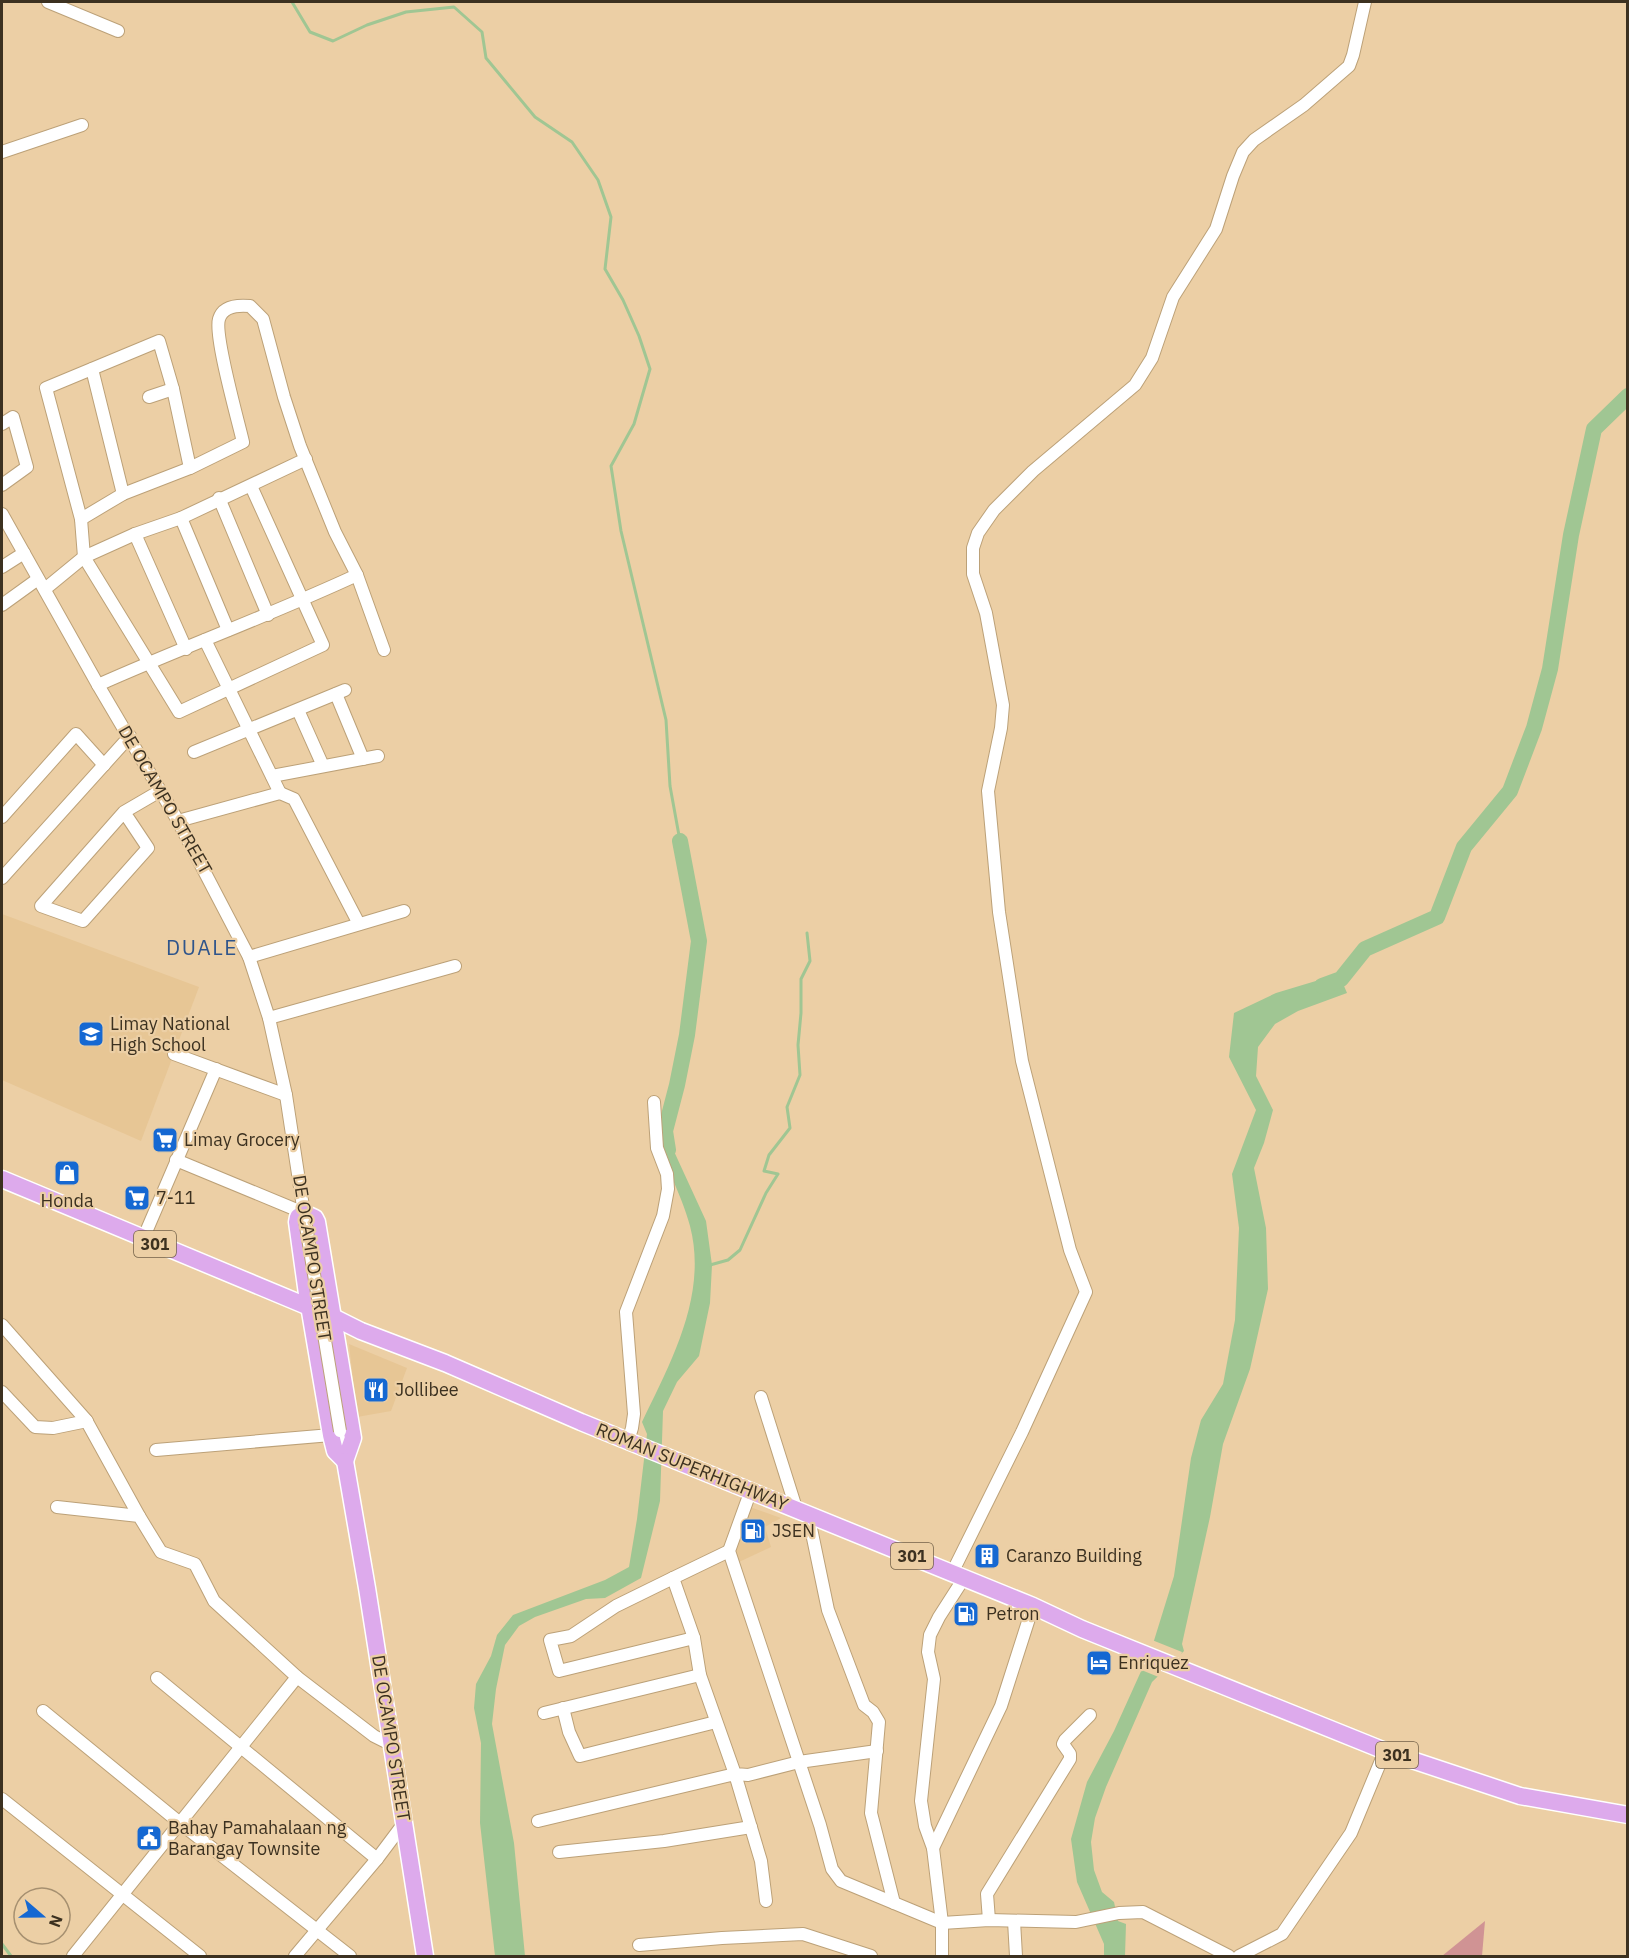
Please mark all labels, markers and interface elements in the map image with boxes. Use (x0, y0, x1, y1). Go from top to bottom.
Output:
street label: DE OCAMPO STREET (113, 721, 217, 878)
district label: DUALE (166, 933, 238, 961)
place label: Limay National High School (110, 1012, 230, 1056)
school or university icon: Limay National High School (76, 1019, 106, 1049)
supermarket icon: Limay Grocery (150, 1125, 180, 1155)
place label: Limay Grocery (184, 1128, 300, 1151)
shop icon: Honda (52, 1158, 82, 1188)
street label: DE OCAMPO STREET (288, 1173, 337, 1343)
supermarket icon: 7-11 (122, 1183, 152, 1213)
place label: 7-11 (156, 1186, 196, 1209)
place label: Honda (40, 1189, 94, 1212)
road number: 301 (134, 1231, 176, 1257)
restaurant icon: Jollibee (361, 1375, 391, 1405)
place label: Jollibee (395, 1378, 459, 1401)
street label: ROMAN SUPERHIGHWAY (593, 1417, 792, 1516)
fuel station icon: JSEN (738, 1516, 768, 1546)
place label: JSEN (772, 1519, 815, 1542)
building icon: Caranzo Building (972, 1541, 1002, 1571)
road number: 301 (891, 1543, 933, 1569)
place label: Caranzo Building (1006, 1544, 1142, 1567)
fuel station icon: Petron (951, 1599, 981, 1629)
place label: Petron (986, 1602, 1040, 1625)
hotel icon: Enriquez (1084, 1648, 1114, 1678)
place label: Enriquez (1118, 1651, 1189, 1674)
street label: DE OCAMPO STREET (367, 1653, 416, 1823)
road number: 301 (1376, 1742, 1418, 1768)
place label: Bahay Pamahalaan ng Barangay Townsite (168, 1816, 347, 1860)
public building icon: Bahay Pamahalaan ng Barangay Townsite (134, 1823, 164, 1853)
north arrow (12, 1886, 72, 1946)
text: N (45, 1912, 67, 1930)

